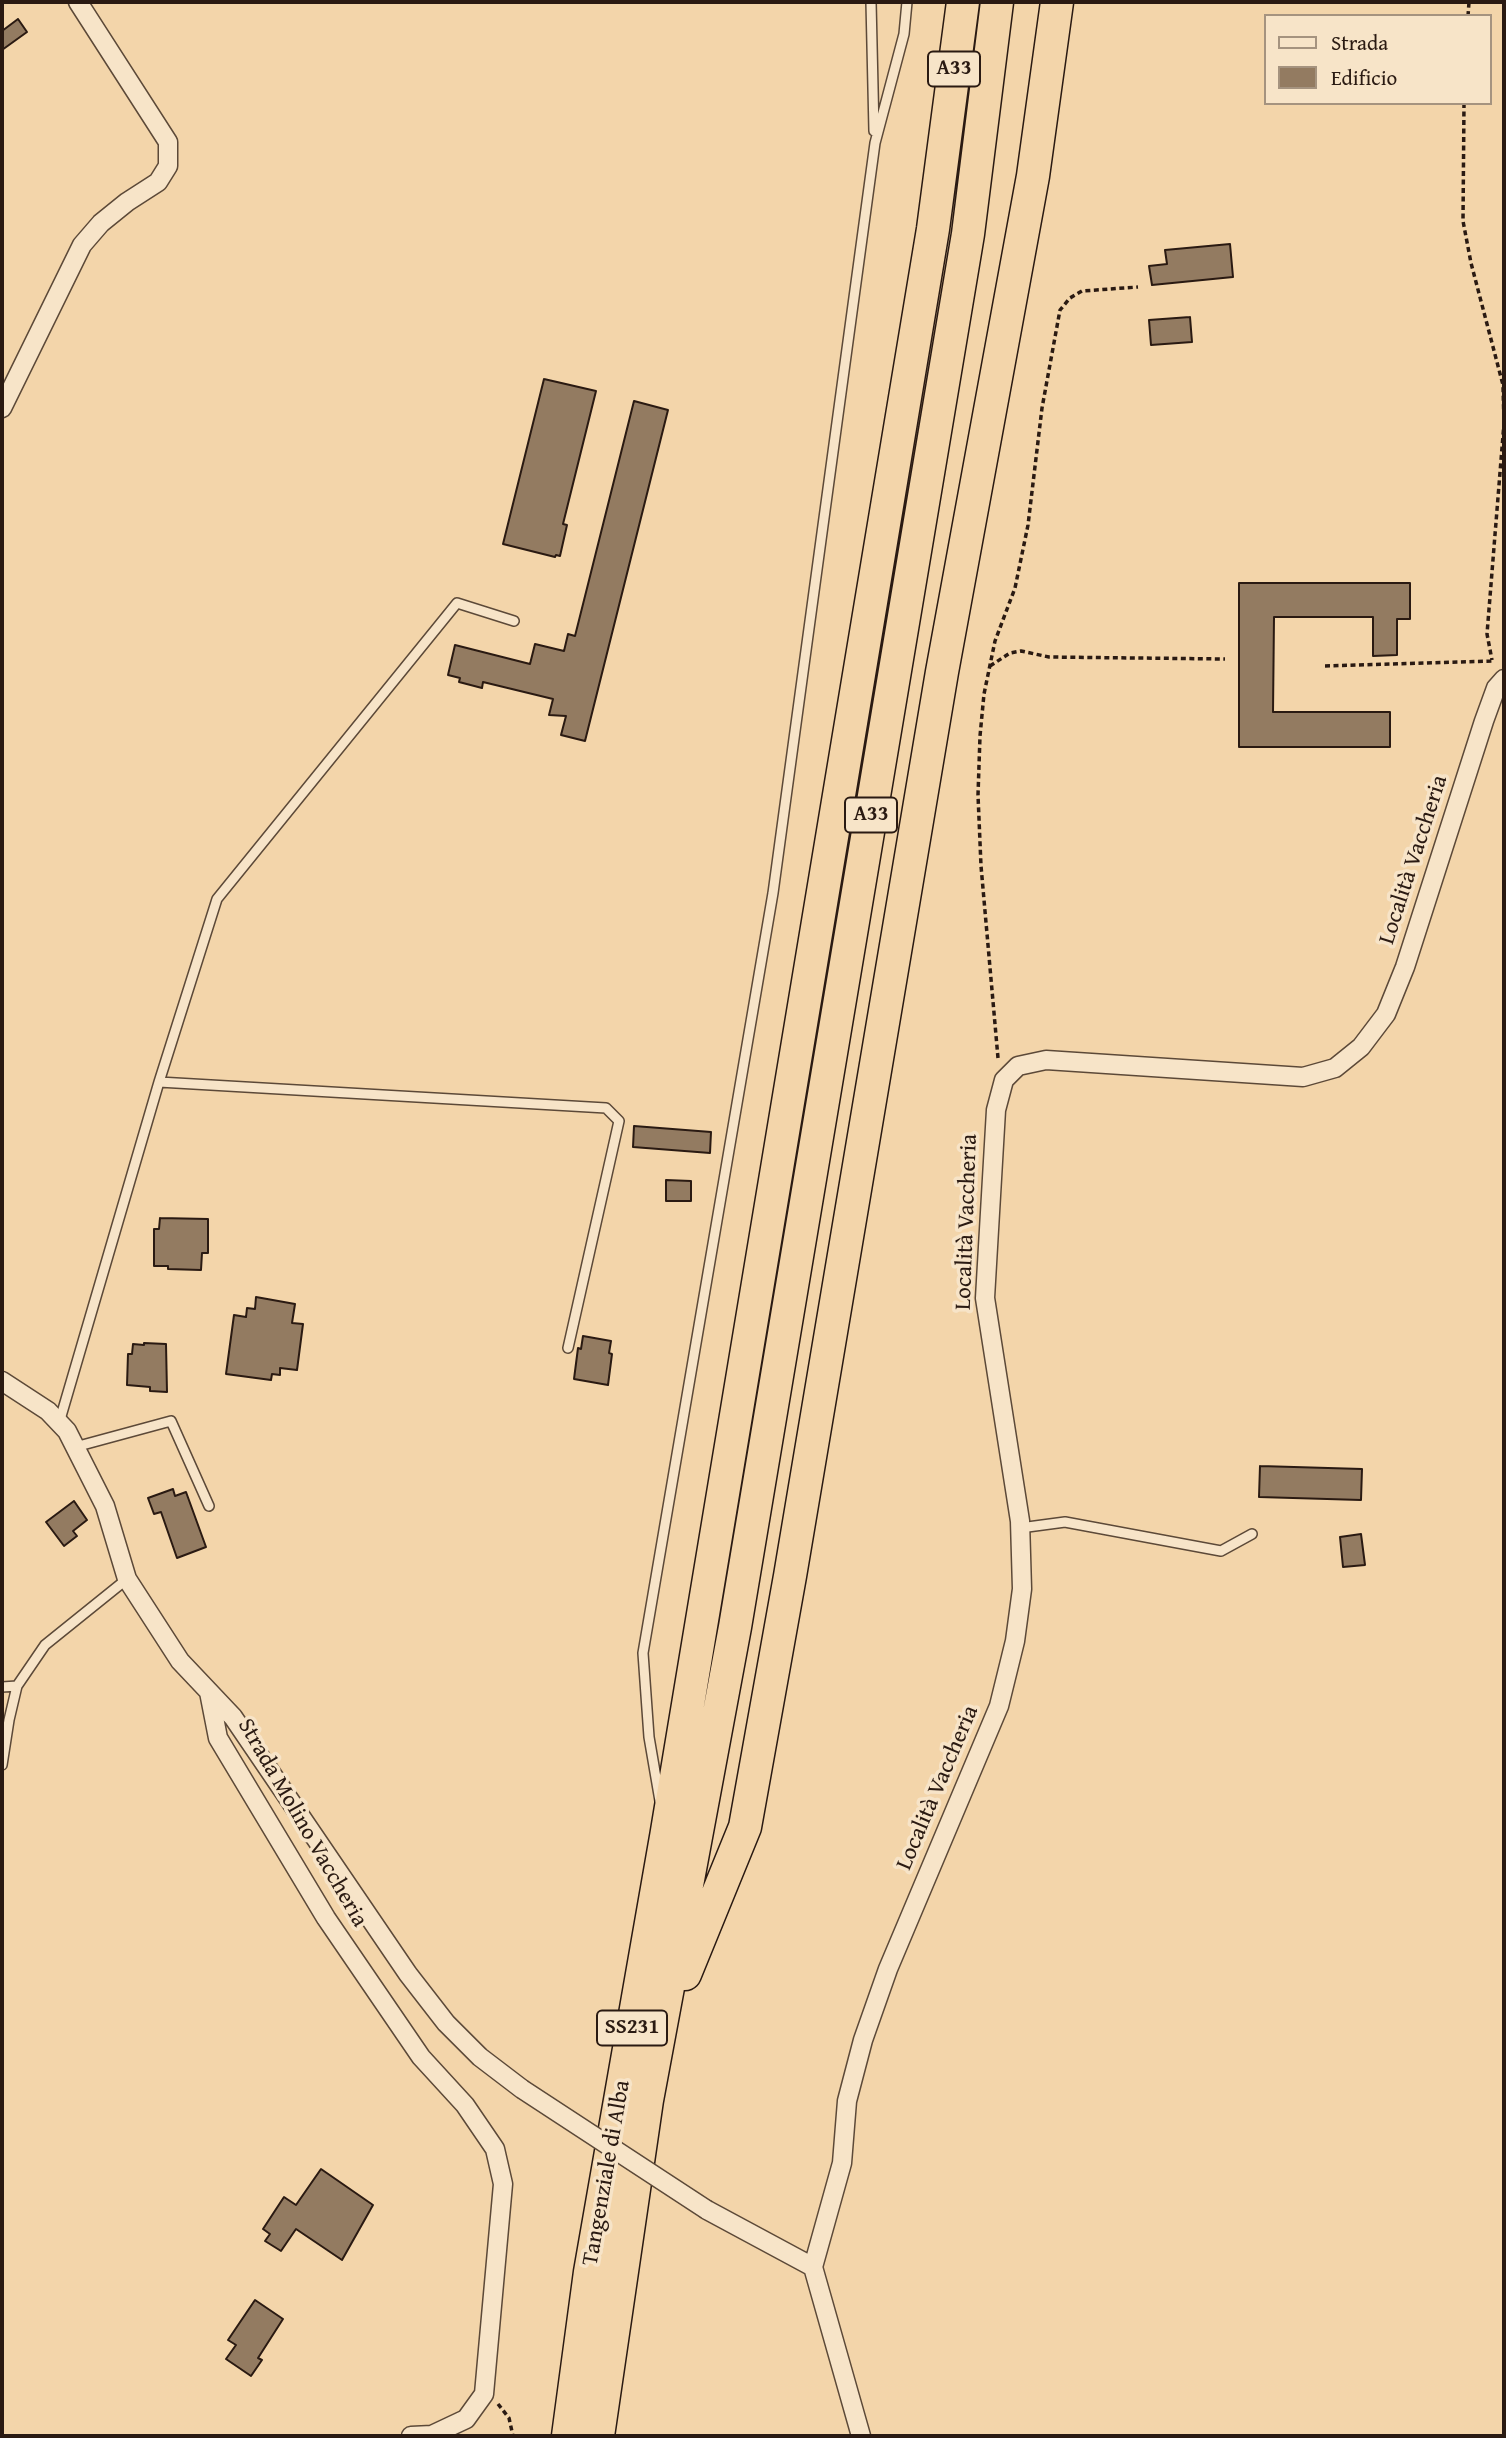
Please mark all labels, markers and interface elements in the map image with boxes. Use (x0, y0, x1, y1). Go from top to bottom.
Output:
legend (1264, 14, 1492, 105)
text: Strada (1331, 27, 1388, 58)
road number: A33 (928, 52, 980, 86)
text: Edificio (1331, 62, 1397, 93)
street label: Località Vaccheria (1374, 772, 1454, 948)
road number: A33 (845, 798, 897, 832)
street label: Località Vaccheria (950, 1134, 984, 1310)
street label: Località Vaccheria (891, 1702, 985, 1874)
street label: Strada Molino Vaccheria (231, 1714, 373, 1932)
road number: SS231 (597, 2010, 667, 2046)
street label: Tangenziale di Alba (577, 2078, 637, 2268)

